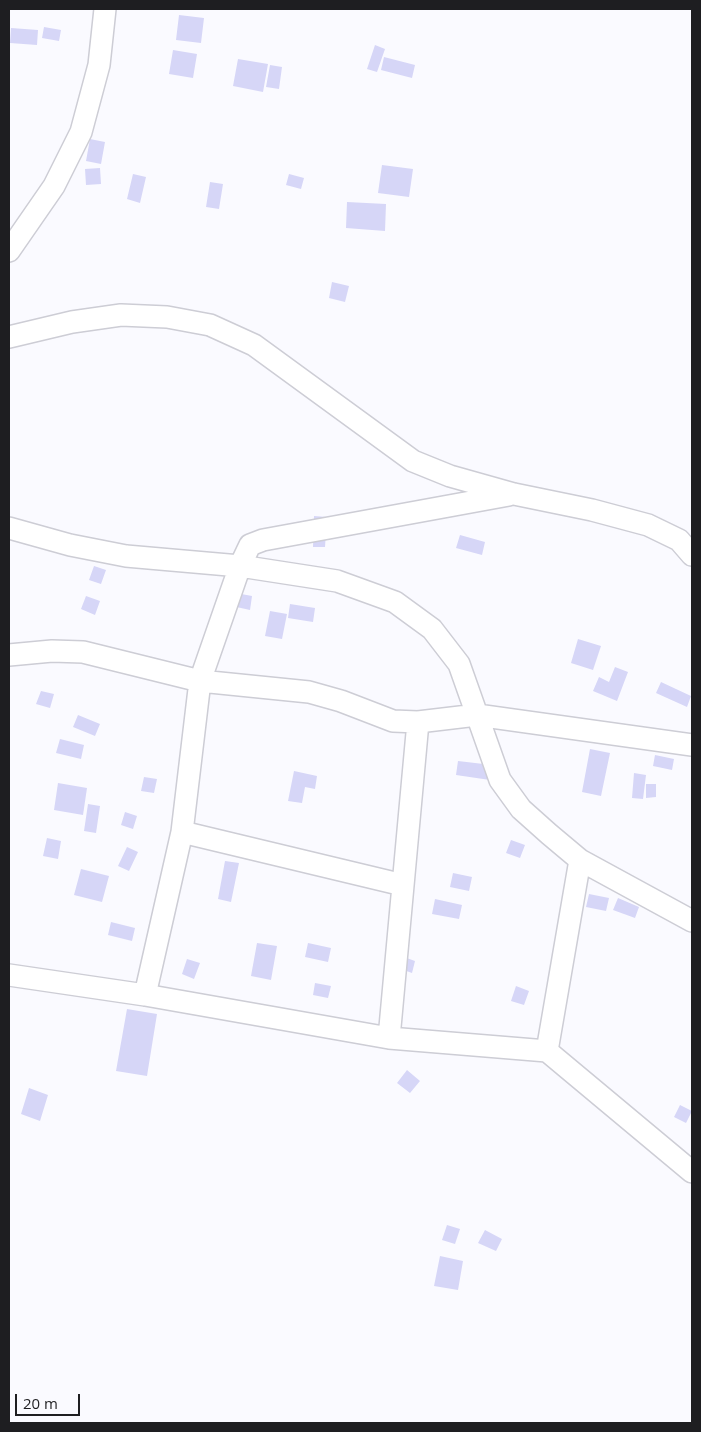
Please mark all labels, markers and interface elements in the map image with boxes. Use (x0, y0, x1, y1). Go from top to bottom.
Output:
scale bar (18, 1384, 82, 1416)
text: 20 m (23, 1393, 58, 1413)

